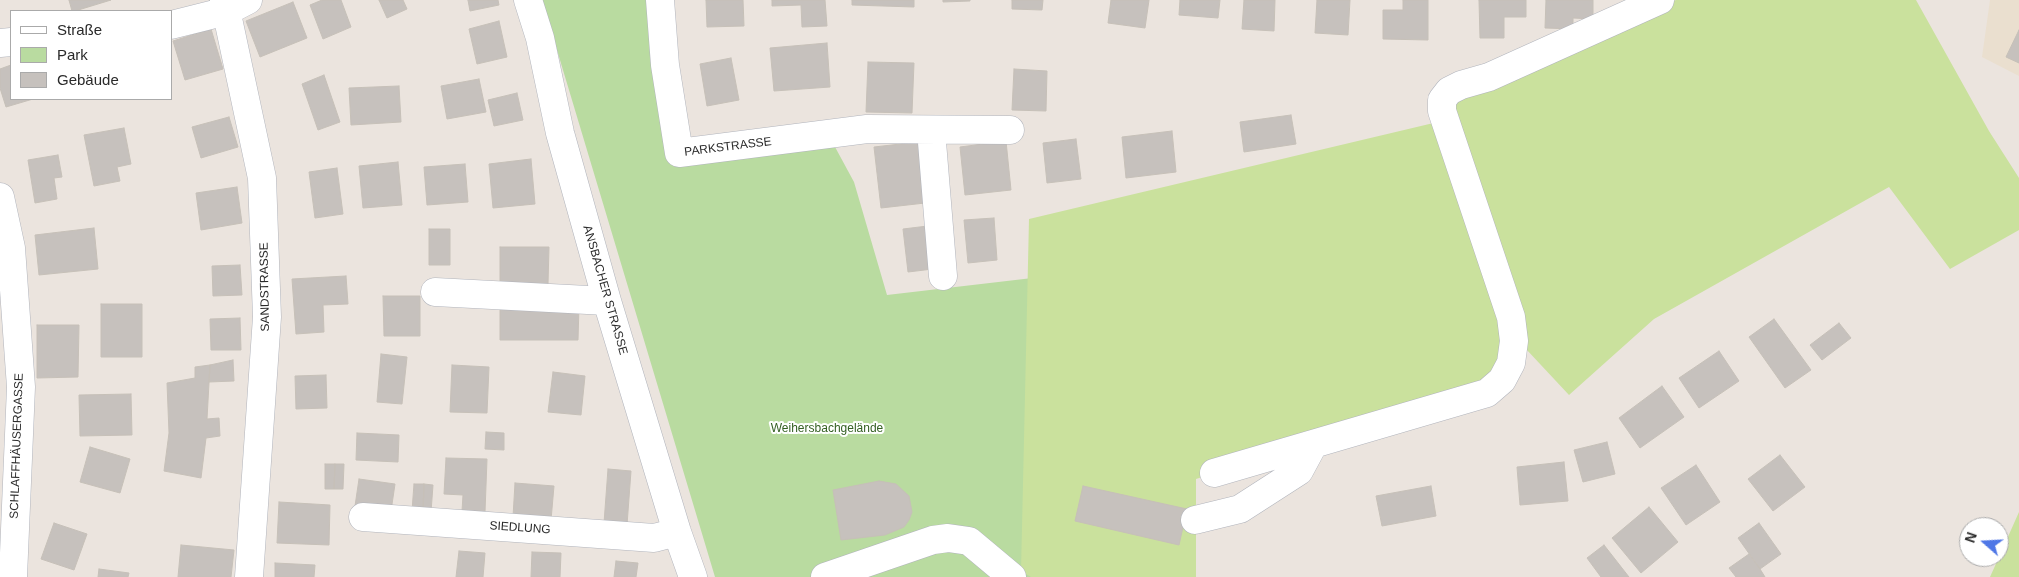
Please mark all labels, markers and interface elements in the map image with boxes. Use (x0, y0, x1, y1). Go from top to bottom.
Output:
legend (10, 10, 172, 100)
text: Straße (57, 21, 102, 38)
text: Park (57, 46, 88, 63)
text: Gebäude (57, 71, 119, 88)
street label: PARKSTRASSE (684, 135, 772, 159)
street label: ANSBACHER STRASSE (580, 224, 630, 356)
street label: SANDSTRASSE (257, 242, 273, 332)
street label: SCHLAFFHÄUSERGASSE (7, 373, 27, 519)
park label: Weihersbachgelände (771, 422, 883, 436)
north arrow (1959, 517, 2009, 567)
street label: SIEDLUNG (489, 519, 551, 537)
text: N (1962, 530, 1980, 545)

